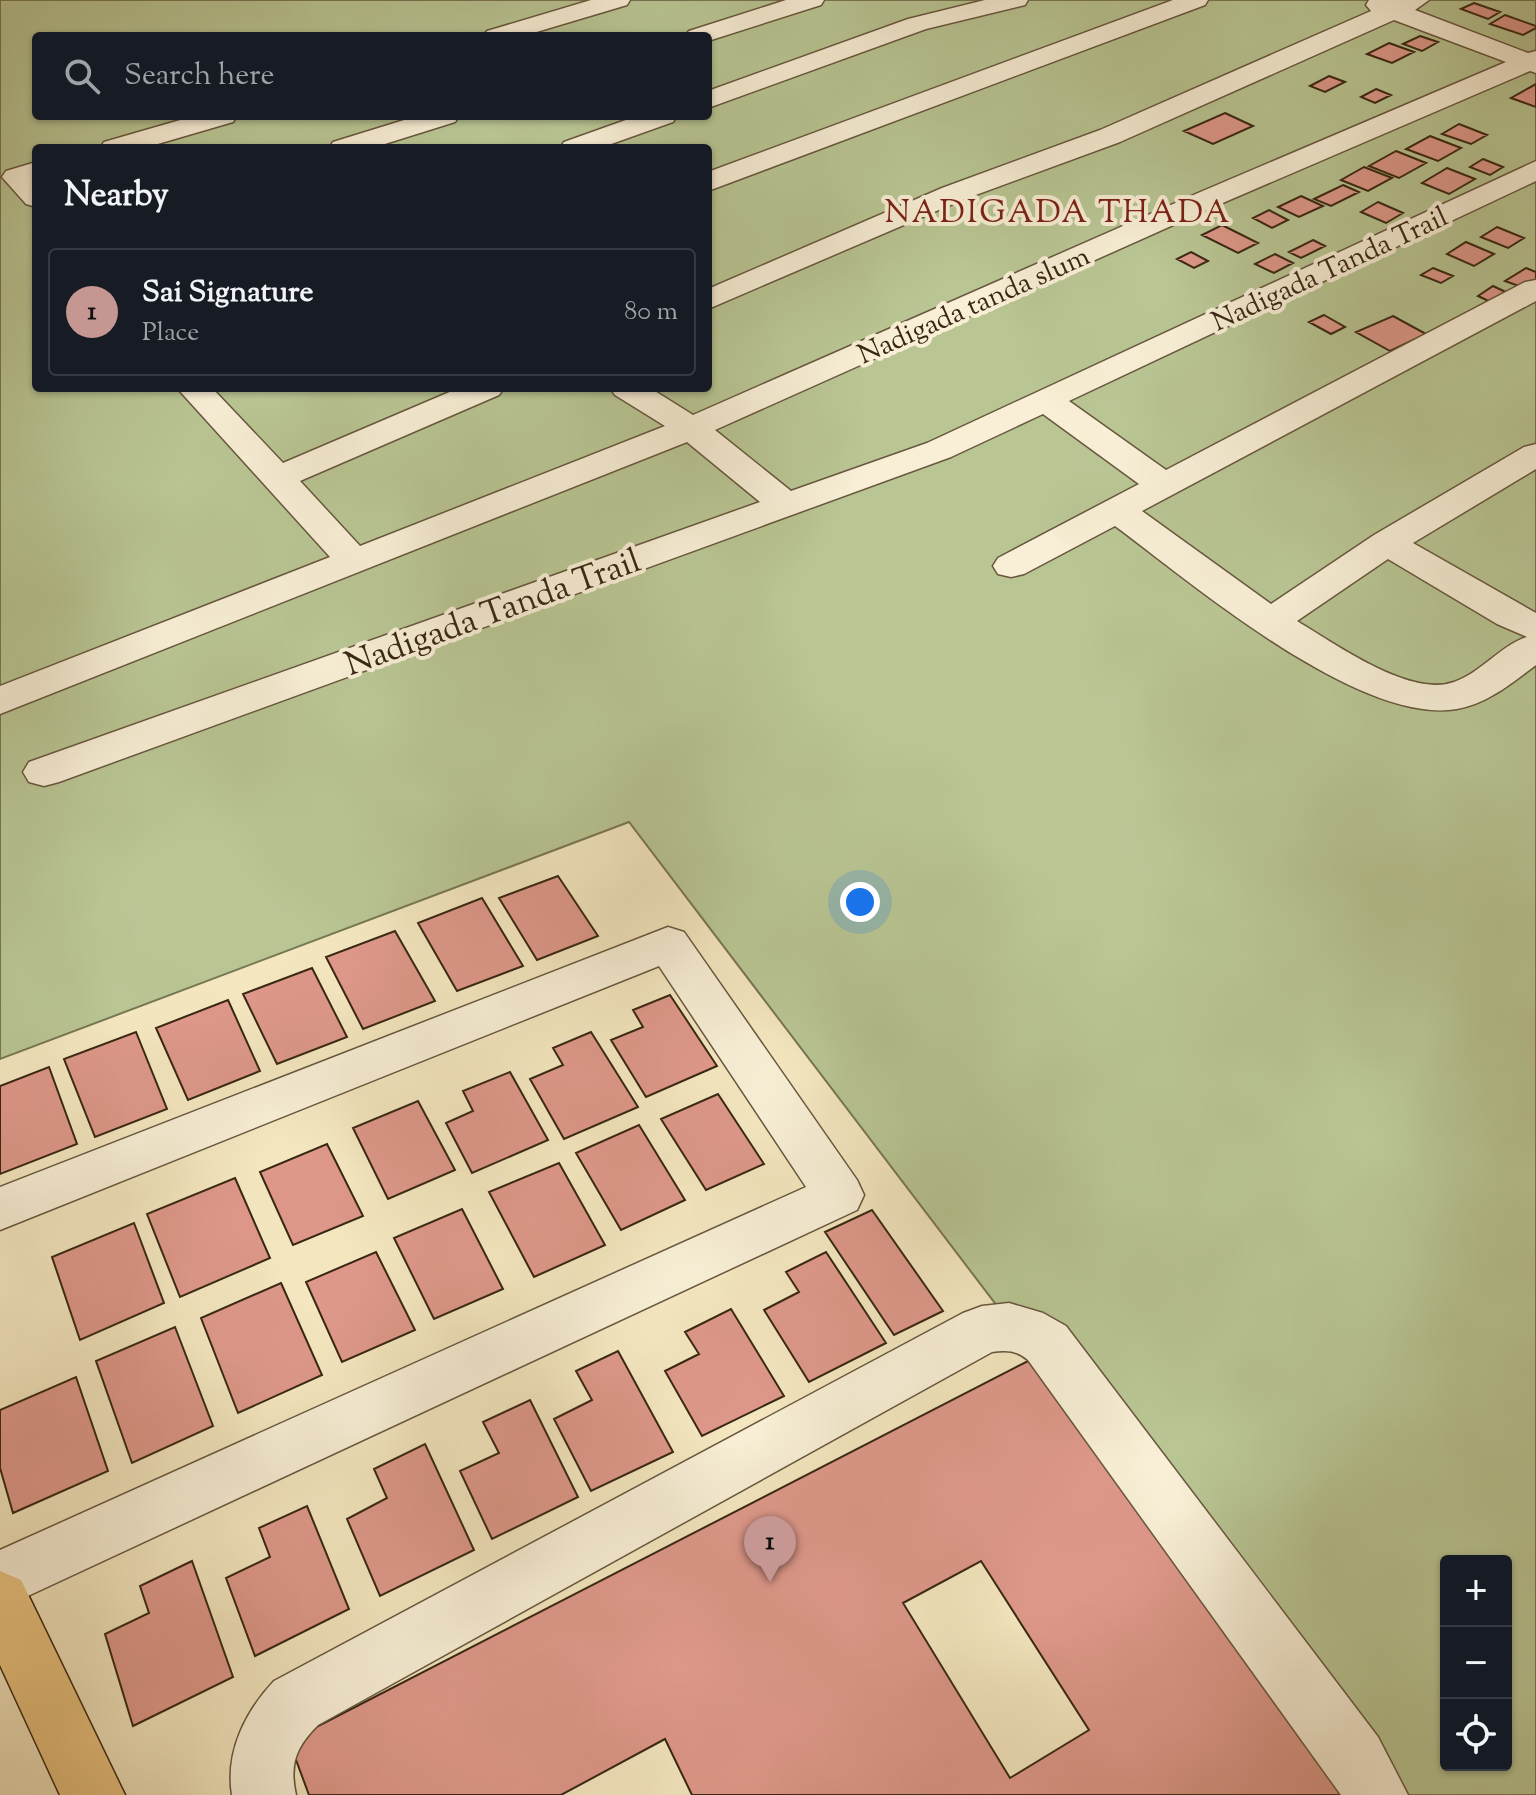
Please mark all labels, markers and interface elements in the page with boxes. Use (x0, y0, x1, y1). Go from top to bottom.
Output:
search box (32, 32, 712, 120)
icon: search (60, 54, 104, 98)
text: Search here (124, 55, 274, 98)
text: Nearby (64, 172, 169, 221)
district label: NADIGADA THADA (884, 191, 1232, 237)
street label: Nadigada Tanda Trail (1205, 198, 1455, 343)
street label: Nadigada tanda slum (852, 238, 1097, 376)
text: Sai Signature (142, 272, 314, 315)
text: 1 (88, 294, 96, 331)
text: 80 m (624, 294, 678, 331)
text: Place (142, 315, 199, 352)
street label: Nadigada Tanda Trail (338, 538, 648, 691)
your location (840, 882, 880, 922)
pin: 1 (744, 1516, 796, 1582)
map controls (1440, 1555, 1512, 1771)
button: + (1440, 1555, 1512, 1627)
button: − (1440, 1627, 1512, 1699)
button: locate (1440, 1699, 1512, 1771)

